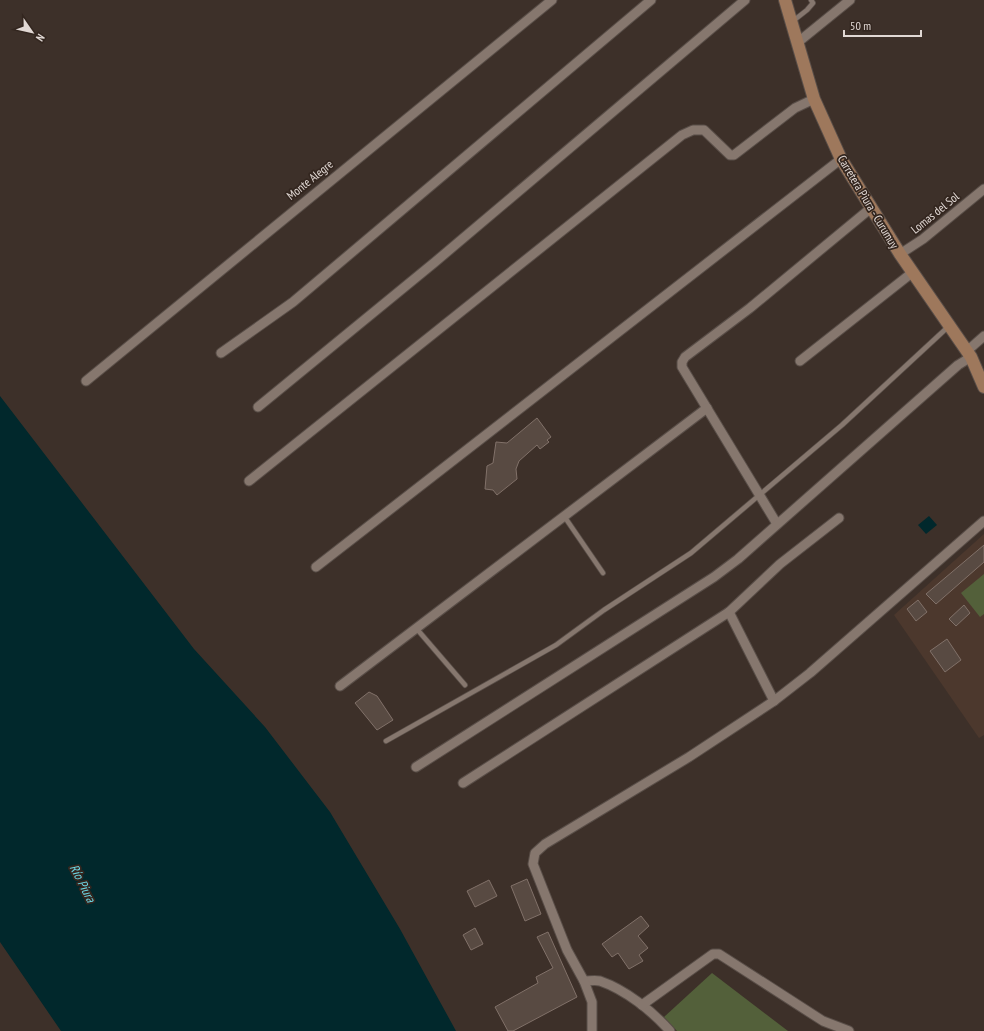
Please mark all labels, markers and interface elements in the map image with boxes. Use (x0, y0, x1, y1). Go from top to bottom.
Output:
north arrow (12, 12, 52, 52)
scale bar (844, 12, 921, 38)
text: 50 m (850, 18, 871, 33)
text: N (33, 31, 48, 44)
street label: Carretera Piura - Curumuy (835, 152, 902, 251)
street label: Monte Alegre (283, 156, 336, 203)
street label: Lomas del Sol (908, 189, 962, 237)
water label: Río Piura (66, 861, 100, 906)

